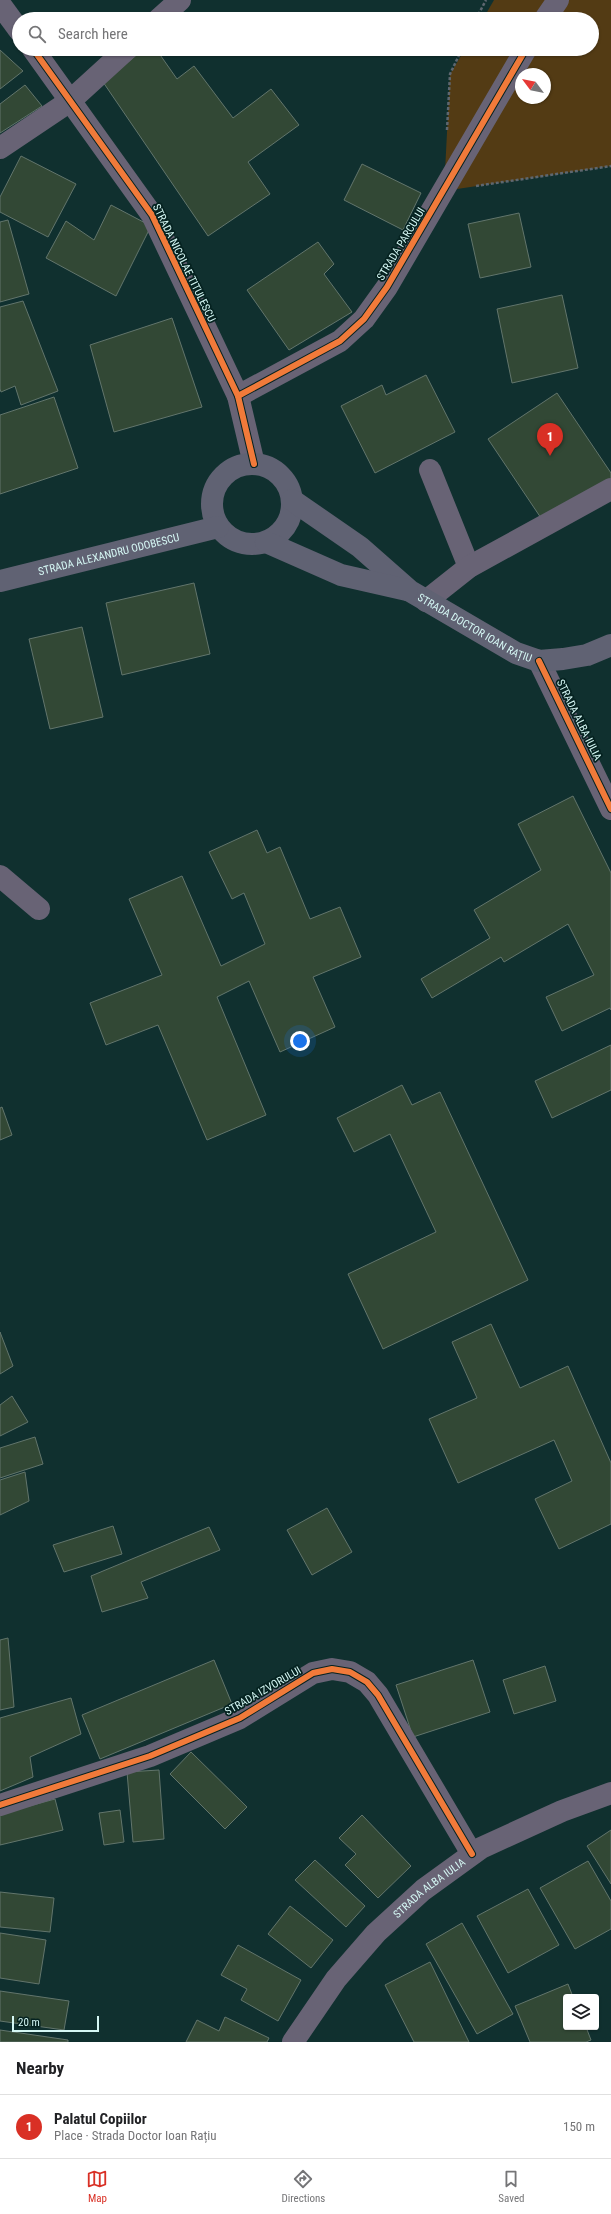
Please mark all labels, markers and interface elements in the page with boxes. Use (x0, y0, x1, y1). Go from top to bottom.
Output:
search box (12, 12, 599, 56)
icon: search (26, 23, 48, 45)
text: Search here (58, 25, 128, 43)
north arrow (515, 68, 551, 104)
street label: STRADA NICOLAE TITULESCU (150, 202, 218, 324)
street label: STRADA PARCULUI (374, 205, 428, 283)
pin: 1 (537, 423, 563, 456)
street label: STRADA ALEXANDRU ODOBESCU (37, 530, 181, 578)
street label: STRADA DOCTOR IOAN RAȚIU (415, 590, 534, 665)
street label: STRADA ALBA IULIA (554, 677, 605, 763)
your location (290, 1031, 310, 1051)
street label: STRADA IZVORULUI (223, 1664, 303, 1718)
street label: STRADA ALBA IULIA (390, 1855, 468, 1921)
map controls (563, 1994, 599, 2030)
button: layers (563, 1994, 599, 2030)
scale bar (12, 2014, 99, 2033)
text: 20 m (18, 2016, 40, 2029)
text: Nearby (16, 2058, 64, 2078)
text: Palatul Copiilor (54, 2110, 147, 2128)
text: 1 (26, 2119, 32, 2134)
text: 150 m (563, 2119, 595, 2134)
text: Place · Strada Doctor Ioan Rațiu (54, 2128, 217, 2143)
tab: Map (86, 2168, 108, 2205)
tab: Directions (281, 2168, 325, 2205)
tab: Saved (498, 2168, 525, 2205)

